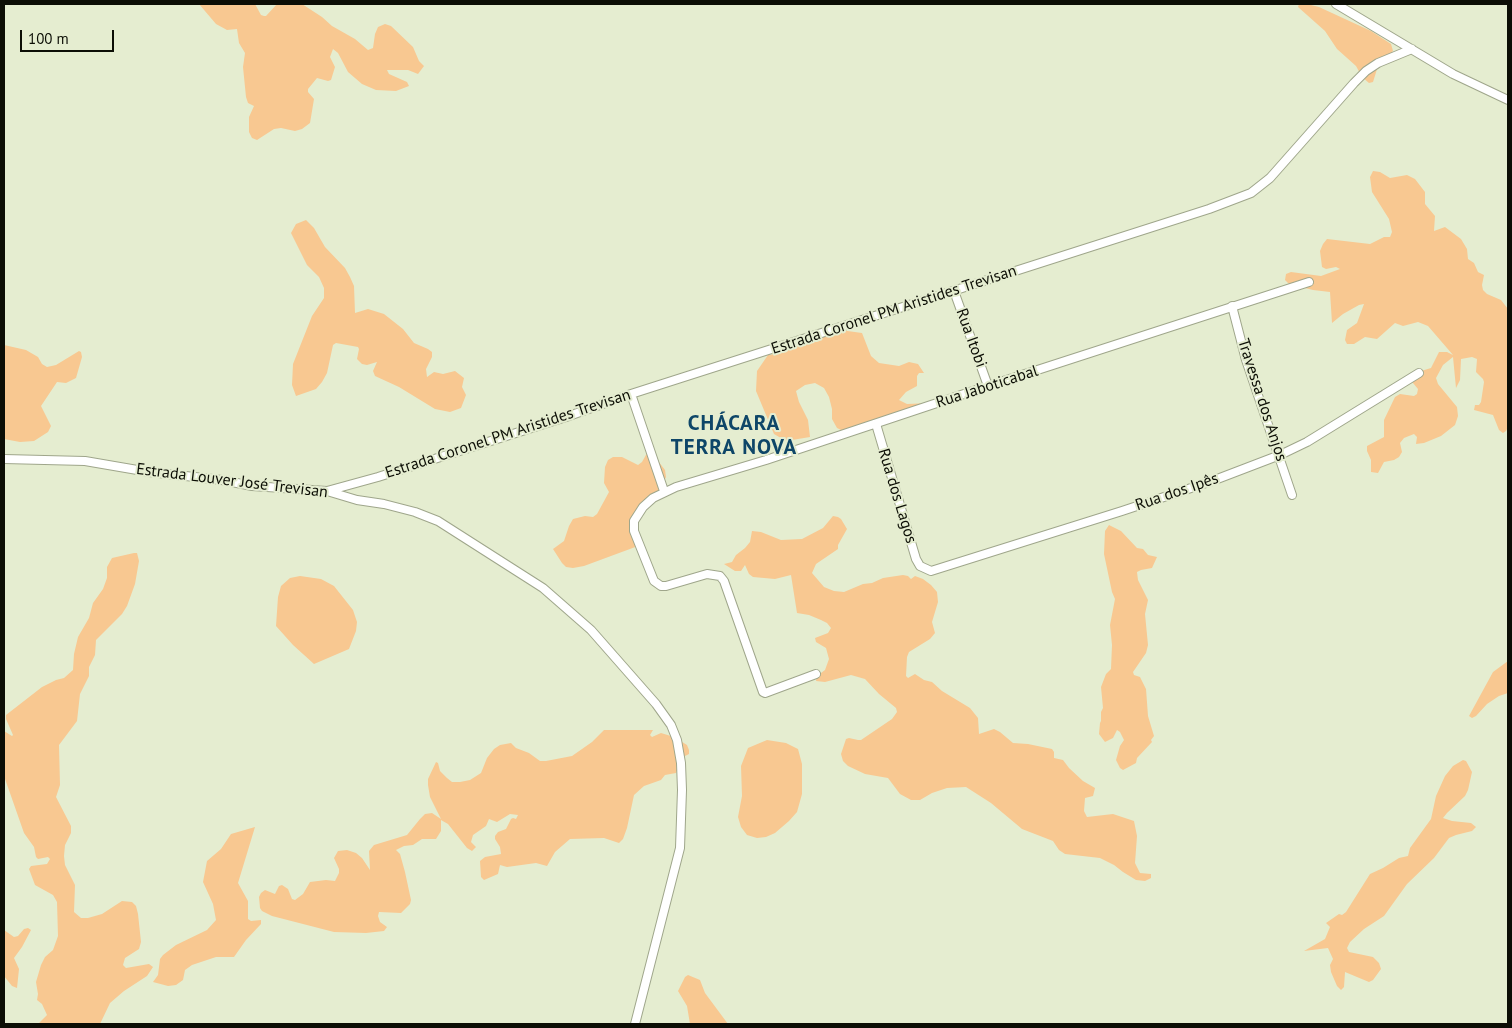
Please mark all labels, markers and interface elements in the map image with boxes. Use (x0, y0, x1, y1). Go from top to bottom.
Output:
scale bar (22, 20, 116, 52)
text: 100 m (28, 29, 69, 48)
street label: Estrada Coronel PM Aristides Trevisan (769, 261, 1019, 359)
street label: Rua Itobi (951, 306, 991, 370)
street label: Travessa dos Anjos (1233, 336, 1291, 464)
street label: Rua Jaboticabal (934, 361, 1040, 413)
street label: Estrada Coronel PM Aristides Trevisan (383, 385, 633, 483)
district label: CHÁCARA TERRA NOVA (670, 411, 798, 461)
street label: Rua dos Lagos (873, 446, 921, 546)
street label: Estrada Louver José Trevisan (135, 460, 329, 502)
street label: Rua dos Ipês (1133, 469, 1221, 515)

